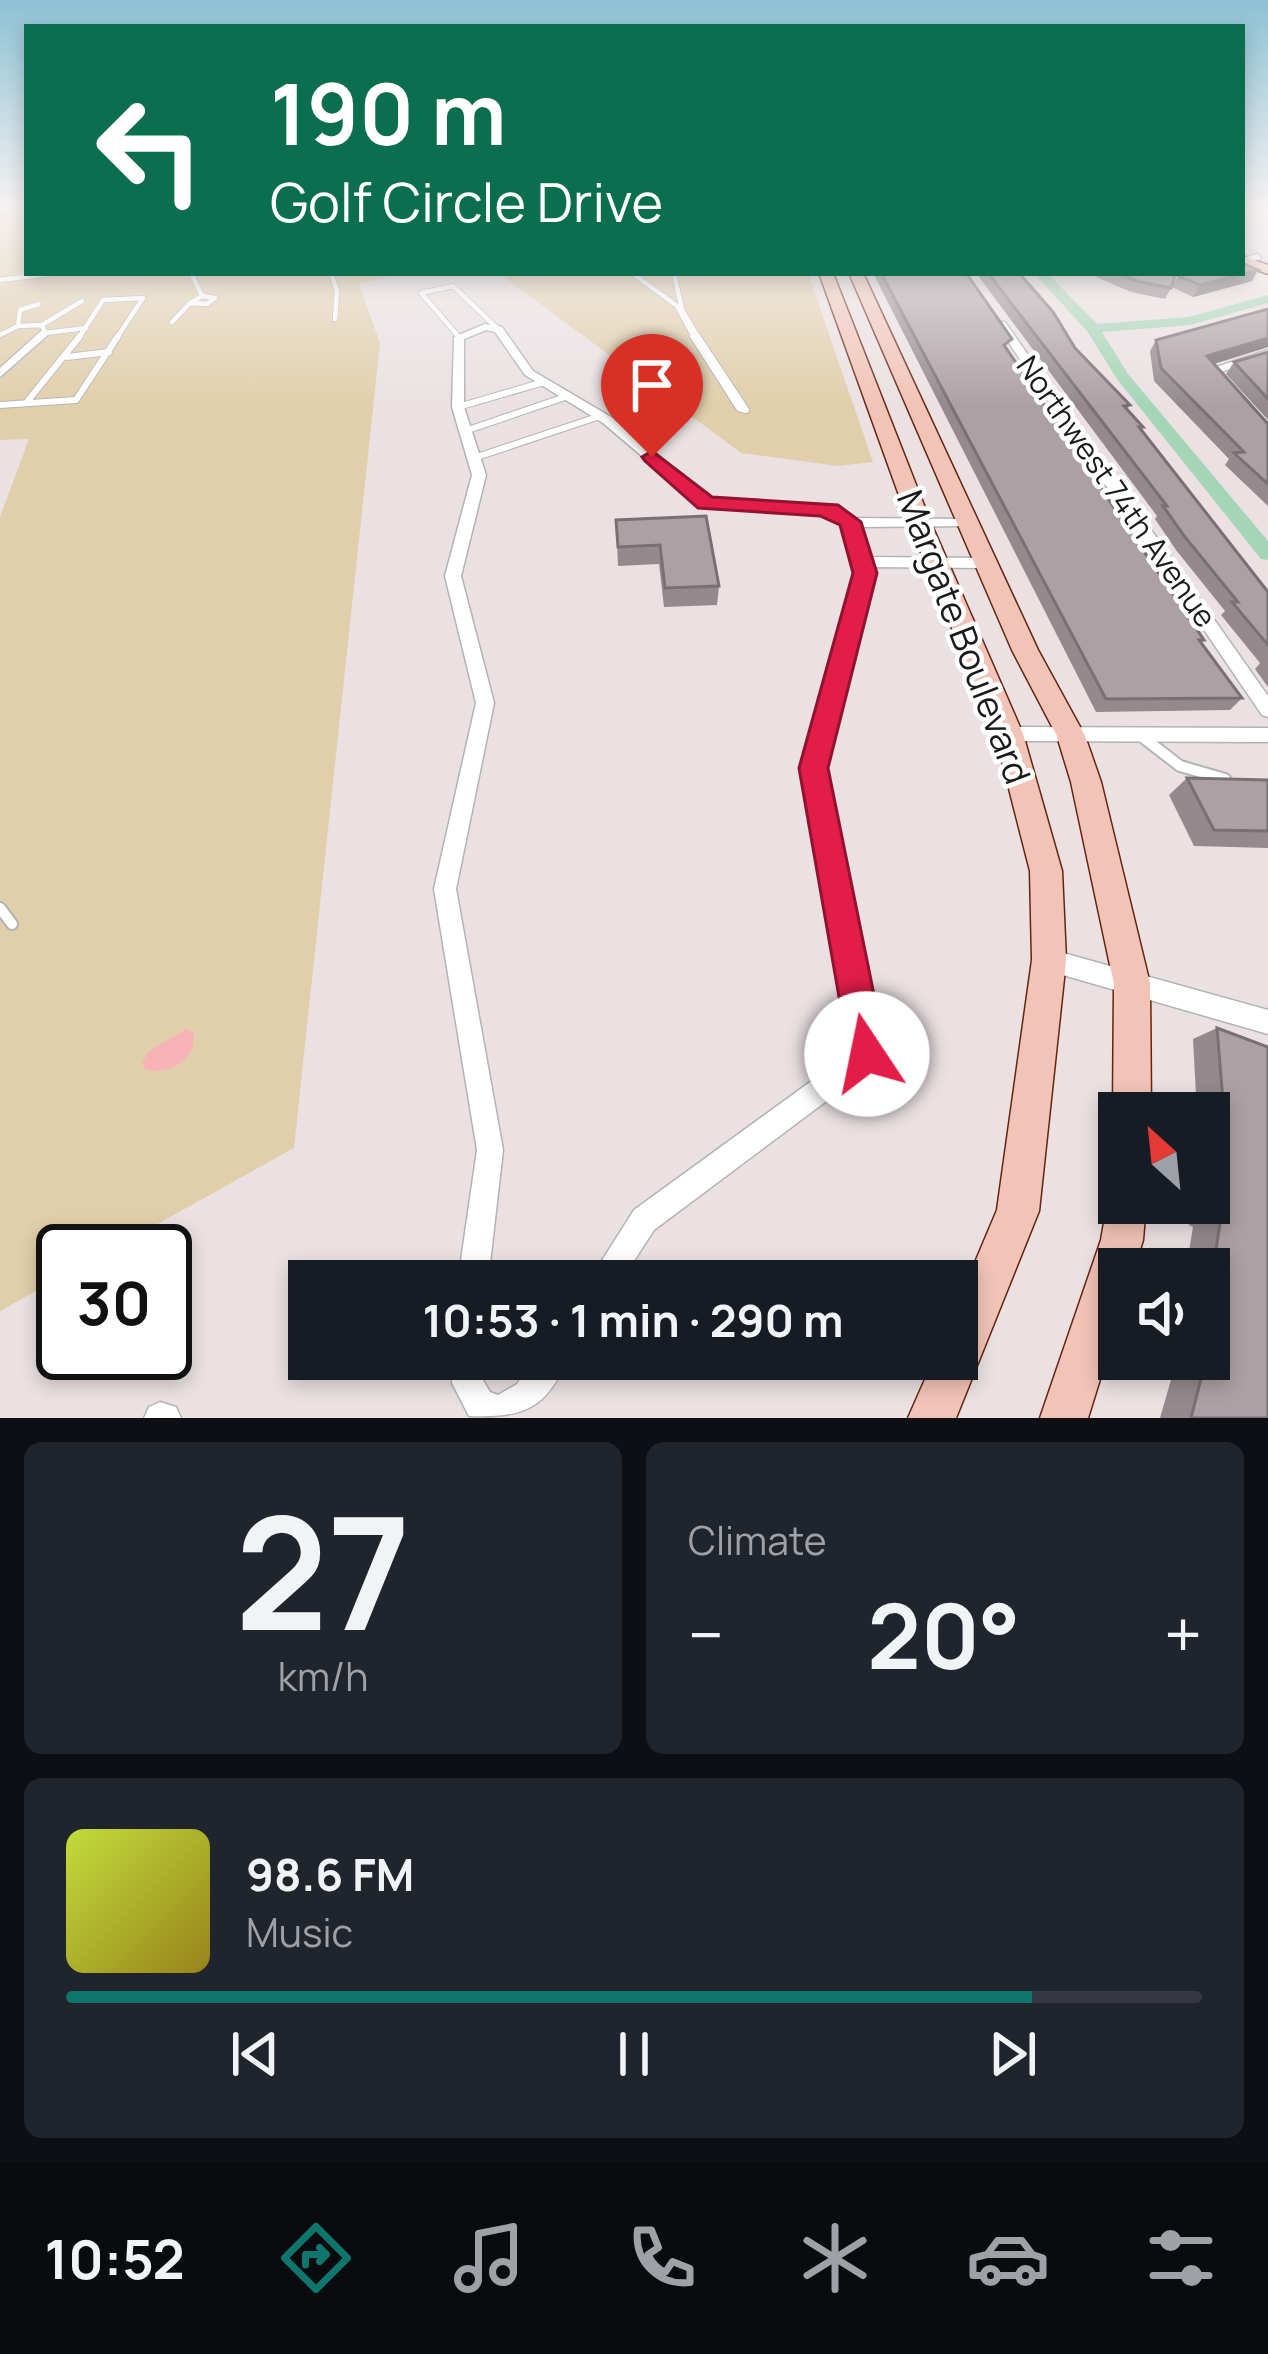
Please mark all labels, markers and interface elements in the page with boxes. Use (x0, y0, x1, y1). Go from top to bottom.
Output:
text: 190 m (270, 55, 507, 170)
icon: left (72, 72, 228, 228)
text: Golf Circle Drive (270, 164, 663, 238)
pin (601, 334, 703, 457)
street label: Northwest 74th Avenue (1008, 347, 1227, 635)
icon: arrive (619, 352, 685, 418)
street label: Margate Boulevard (886, 483, 1043, 790)
position arrow (804, 991, 930, 1117)
north arrow (1098, 1092, 1230, 1224)
map controls (1098, 1092, 1230, 1380)
speed limit sign: 30 (36, 1224, 192, 1380)
button: sound (1098, 1248, 1230, 1380)
text: 10:53 · 1 min · 290 m (422, 1289, 844, 1351)
text: 27 (235, 1464, 411, 1677)
text: Climate (688, 1513, 827, 1567)
text: 20° (867, 1573, 1020, 1696)
text: − (688, 1589, 724, 1679)
text: + (1164, 1589, 1202, 1679)
text: km/h (278, 1649, 368, 1703)
text: 98.6 FM (246, 1843, 414, 1905)
text: Music (246, 1905, 353, 1959)
icon: previous (222, 2021, 288, 2087)
icon: pause (601, 2021, 667, 2087)
icon: next (980, 2021, 1046, 2087)
icon: directions (274, 2216, 358, 2300)
icon: music (447, 2216, 531, 2300)
icon: phone (620, 2216, 704, 2300)
icon: climate (793, 2216, 877, 2300)
icon: car (966, 2216, 1050, 2300)
icon: filters (1139, 2216, 1223, 2300)
text: 10:52 (45, 2221, 185, 2295)

